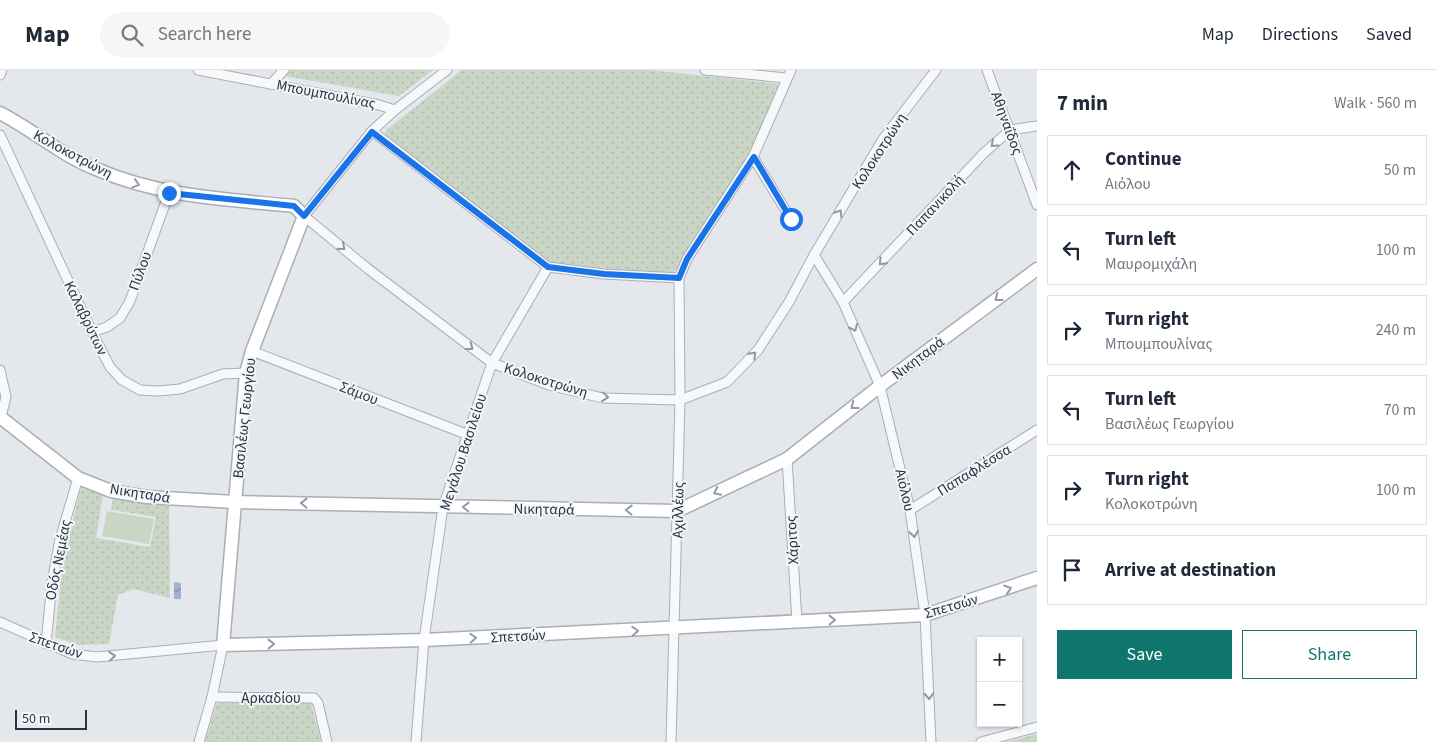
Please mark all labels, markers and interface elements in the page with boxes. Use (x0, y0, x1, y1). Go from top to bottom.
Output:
search box (100, 12, 450, 57)
text: Map (25, 17, 70, 52)
icon: search (118, 21, 146, 49)
text: Search here (158, 21, 251, 48)
text: Map (1202, 22, 1234, 47)
text: Directions (1262, 22, 1338, 47)
text: Saved (1366, 22, 1412, 47)
street label: Μπουμπουλίνας (274, 75, 378, 115)
text: 7 min (1057, 88, 1108, 118)
street label: Αθηναΐδος (985, 89, 1028, 158)
text: Walk · 560 m (1334, 92, 1417, 114)
street label: Κολοκοτρώνη (847, 109, 912, 193)
street label: Κολοκοτρώνη (29, 125, 116, 184)
one-way arrow (991, 138, 1000, 147)
text: Continue (1105, 146, 1182, 173)
icon: ahead (1058, 156, 1086, 184)
text: 50 m (1384, 159, 1416, 181)
street label: Παπανικολή (902, 170, 969, 240)
text: Αιόλου (1105, 173, 1151, 195)
one-way arrow (131, 178, 139, 188)
route end (158, 182, 181, 205)
route start (780, 208, 803, 231)
one-way arrow (833, 210, 843, 219)
text: Turn left (1105, 226, 1176, 253)
icon: left (1058, 236, 1086, 264)
text: 100 m (1376, 239, 1416, 261)
one-way arrow (336, 242, 345, 251)
street label: Πύλου (124, 249, 157, 294)
text: Μαυρομιχάλη (1105, 253, 1197, 275)
one-way arrow (879, 256, 888, 265)
street label: Καλαβρύτων (58, 277, 113, 359)
one-way arrow (994, 292, 1004, 301)
text: Turn right (1105, 306, 1189, 333)
icon: right (1058, 316, 1086, 344)
text: 240 m (1376, 319, 1416, 341)
one-way arrow (848, 323, 859, 332)
street label: Νικηταρά (888, 331, 949, 385)
text: Μπουμπουλίνας (1105, 333, 1212, 355)
one-way arrow (464, 341, 473, 349)
one-way arrow (747, 352, 756, 361)
street label: Βασιλέως Γεωργίου (228, 357, 261, 479)
street label: Κολοκοτρώνη (501, 358, 591, 403)
street label: Σάμου (336, 376, 381, 410)
text: Turn left (1105, 386, 1176, 413)
street label: Μεγάλου Βασιλείου (435, 391, 492, 513)
one-way arrow (602, 391, 610, 402)
icon: left (1058, 396, 1086, 424)
text: 70 m (1384, 399, 1416, 421)
one-way arrow (851, 401, 860, 409)
text: Βασιλέως Γεωργίου (1105, 413, 1234, 435)
street label: Παπαφλέσσα (933, 439, 1016, 502)
text: Turn right (1105, 466, 1189, 493)
street label: Αιόλου (889, 467, 920, 513)
icon: right (1058, 476, 1086, 504)
street label: Νικηταρά (108, 478, 172, 509)
text: 100 m (1376, 479, 1416, 501)
street label: Αχιλλέως (668, 481, 690, 539)
one-way arrow (713, 486, 722, 496)
text: Κολοκοτρώνη (1105, 493, 1198, 515)
one-way arrow (299, 498, 307, 508)
street label: Νικηταρά (513, 498, 575, 521)
one-way arrow (462, 502, 470, 512)
one-way arrow (624, 505, 632, 515)
street label: Χάριτος (781, 514, 804, 565)
street label: Οδóς Νεμέας (40, 517, 77, 602)
one-way arrow (909, 529, 919, 538)
icon: arrive (1058, 556, 1086, 584)
text: Arrive at destination (1105, 557, 1276, 584)
one-way arrow (1004, 585, 1012, 595)
street label: Σπετσών (922, 589, 981, 624)
one-way arrow (829, 615, 837, 625)
street label: Σπετσών (490, 625, 546, 648)
one-way arrow (631, 625, 639, 636)
street label: Σπετσών (26, 627, 85, 664)
button: Save (1057, 630, 1232, 679)
button: Share (1242, 630, 1417, 679)
one-way arrow (469, 633, 477, 644)
map controls (977, 637, 1022, 727)
button: + (977, 637, 1022, 682)
one-way arrow (268, 639, 276, 649)
one-way arrow (108, 651, 116, 662)
button: − (977, 682, 1022, 727)
street label: Αρκαδίου (241, 688, 301, 709)
one-way arrow (923, 692, 934, 700)
scale bar (15, 707, 88, 730)
text: 50 m (22, 709, 50, 729)

